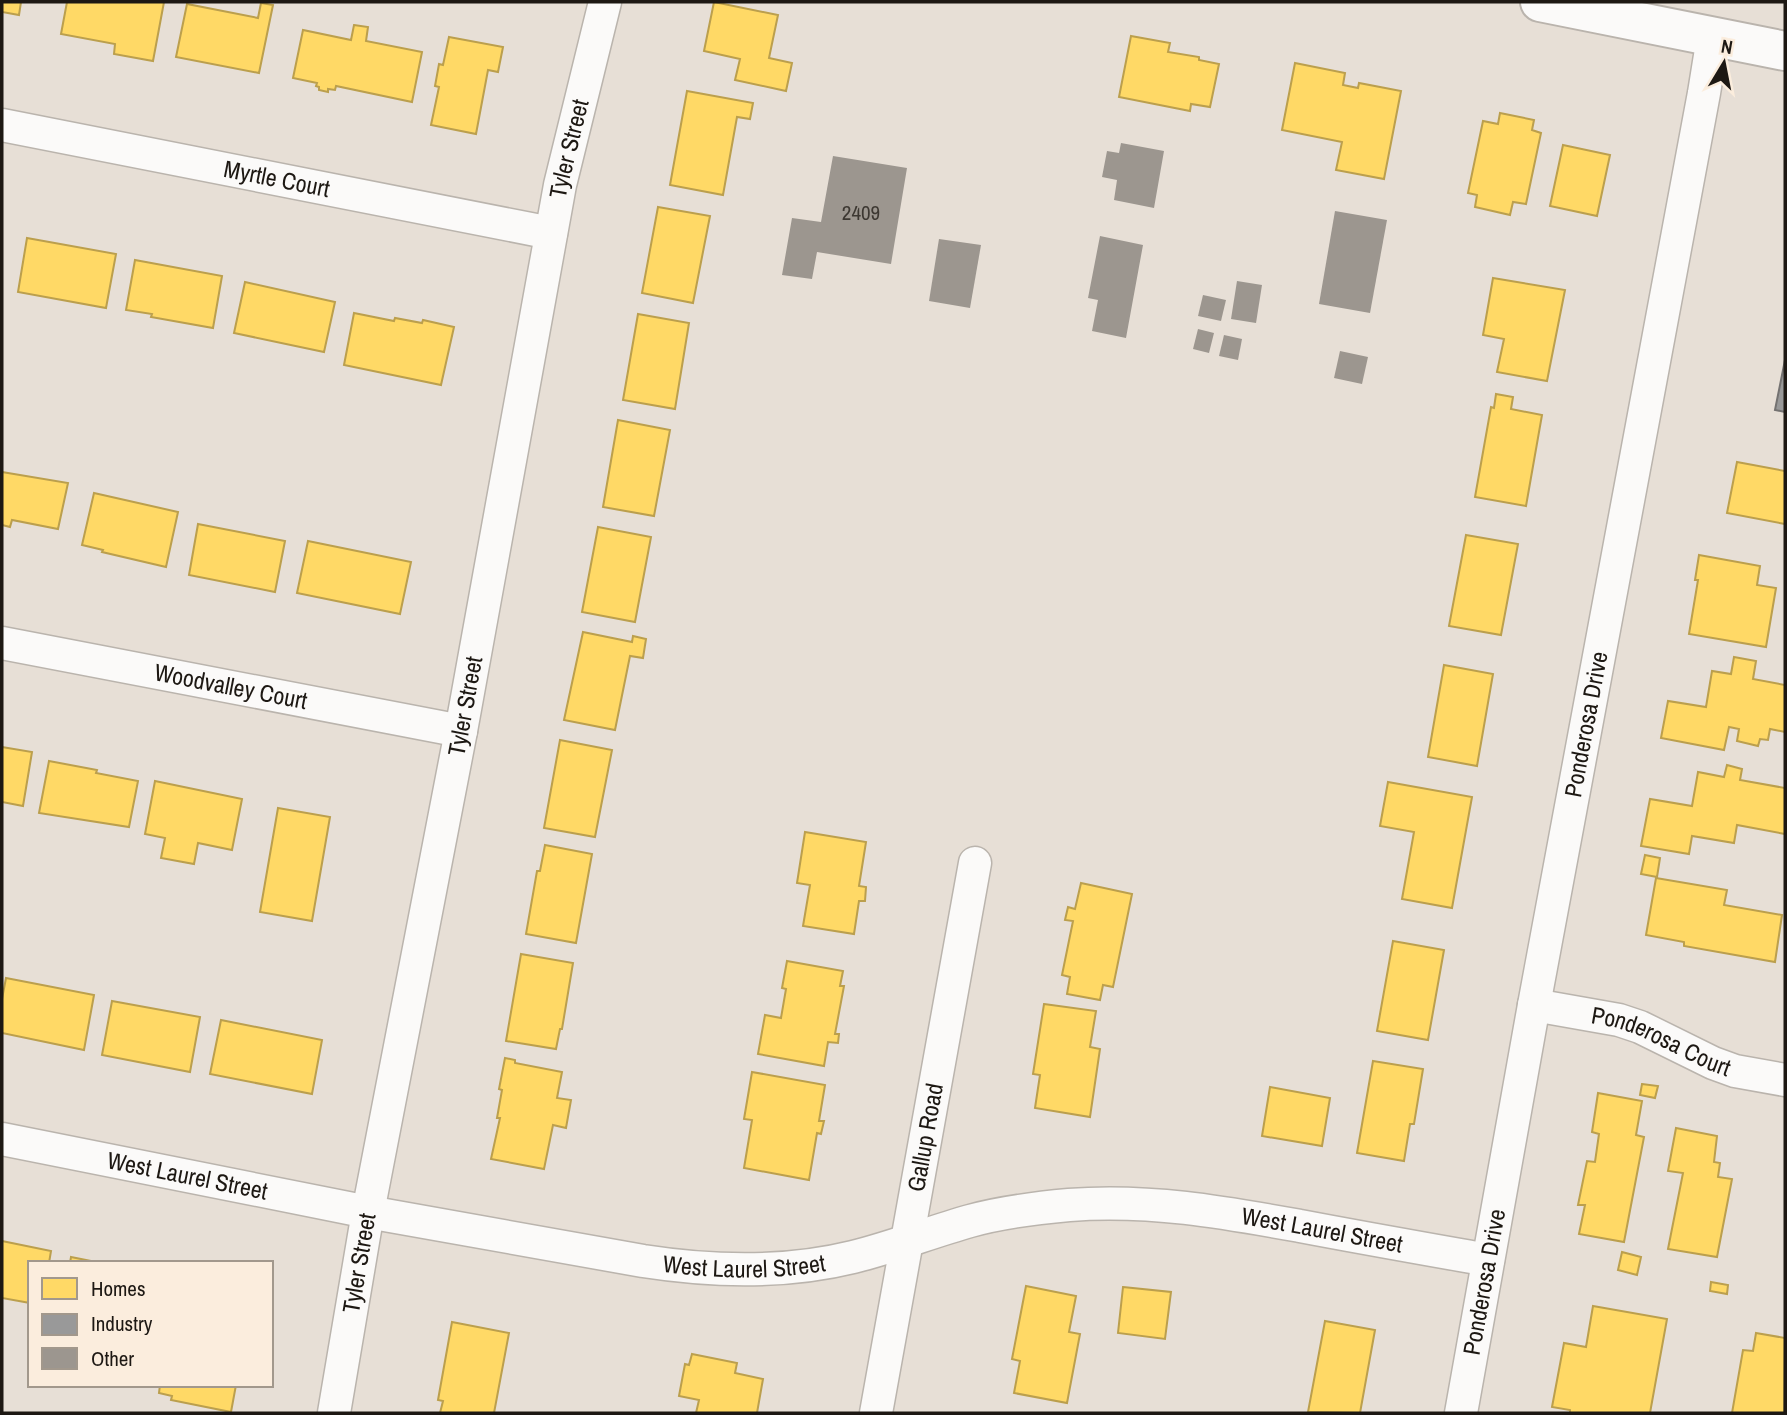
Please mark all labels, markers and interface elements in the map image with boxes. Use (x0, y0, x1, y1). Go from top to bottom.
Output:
north arrow (1689, 28, 1759, 98)
text: N (1719, 32, 1735, 60)
street label: Tyler Street (541, 95, 596, 201)
street label: Myrtle Court (221, 152, 333, 204)
house number: 2409 (842, 198, 880, 227)
street label: Ponderosa Drive (1556, 649, 1615, 800)
street label: Tyler Street (440, 653, 489, 759)
street label: Woodvalley Court (152, 656, 311, 716)
street label: Ponderosa Court (1589, 998, 1736, 1083)
street label: Gallup Road (899, 1081, 950, 1194)
street label: West Laurel Street (105, 1143, 271, 1207)
street label: West Laurel Street (1239, 1199, 1406, 1260)
street label: Ponderosa Drive (1455, 1206, 1512, 1357)
street label: Tyler Street (334, 1210, 383, 1315)
street label: West Laurel Street (661, 1246, 828, 1285)
legend (28, 1261, 273, 1387)
text: Homes (91, 1274, 146, 1303)
text: Industry (91, 1309, 153, 1338)
text: Other (91, 1344, 134, 1373)

